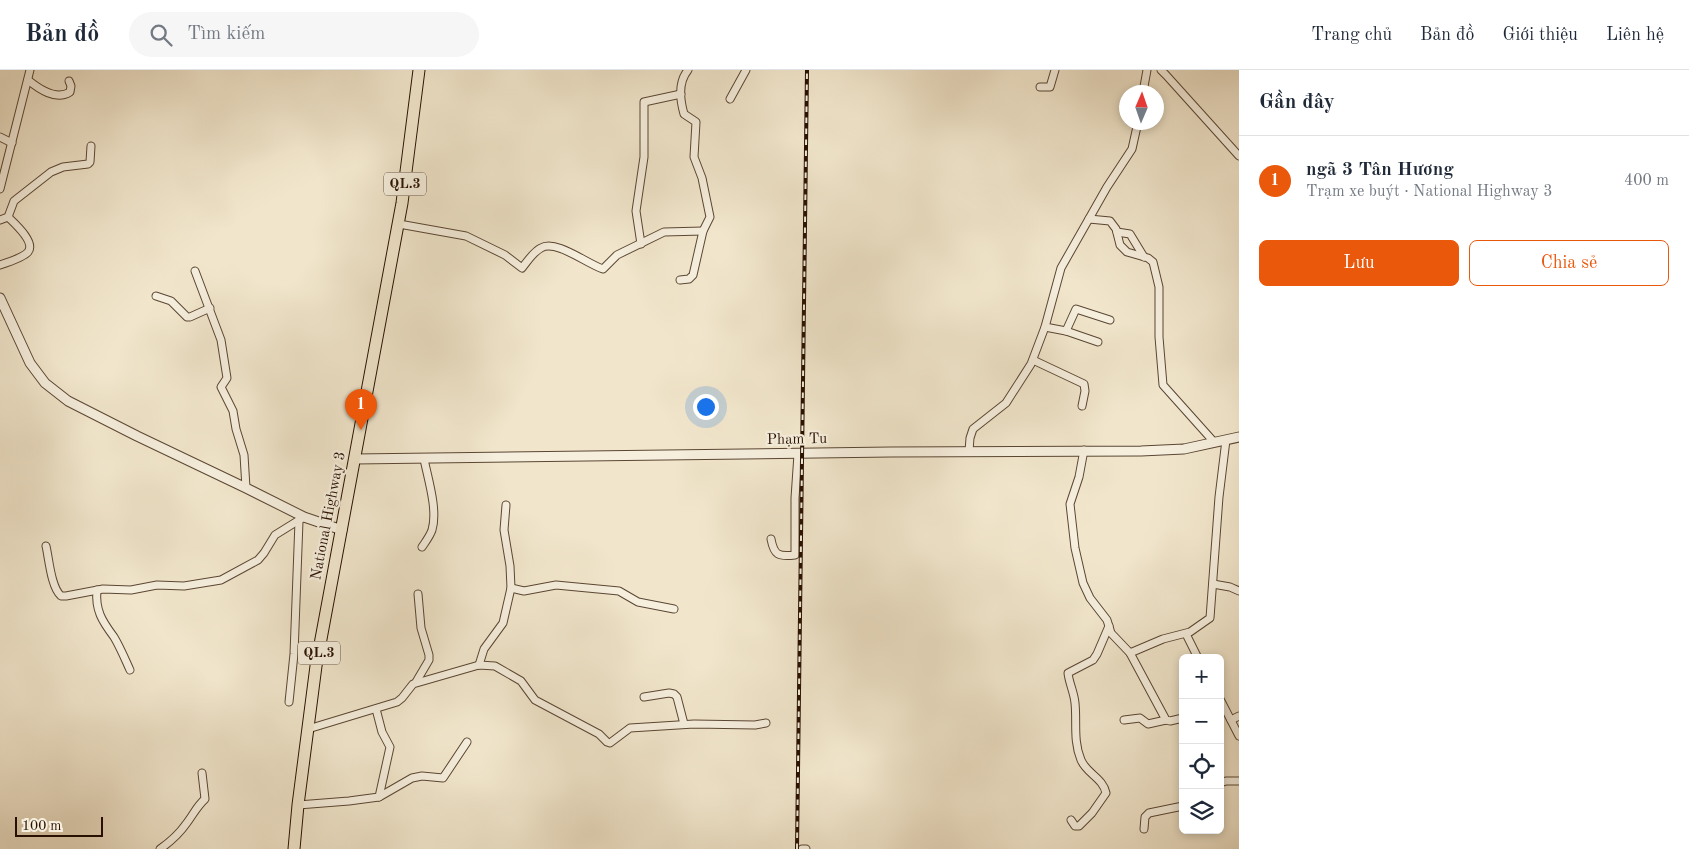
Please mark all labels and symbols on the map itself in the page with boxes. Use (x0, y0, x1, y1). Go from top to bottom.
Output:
north arrow (1119, 85, 1164, 130)
road number: QL.3 (384, 172, 426, 196)
pin: 1 (345, 389, 377, 430)
your location (693, 394, 719, 420)
street label: Phạm Tu (767, 432, 827, 448)
street label: National Highway 3 (309, 450, 349, 582)
road number: QL.3 (298, 642, 340, 664)
scale bar (15, 814, 102, 837)

